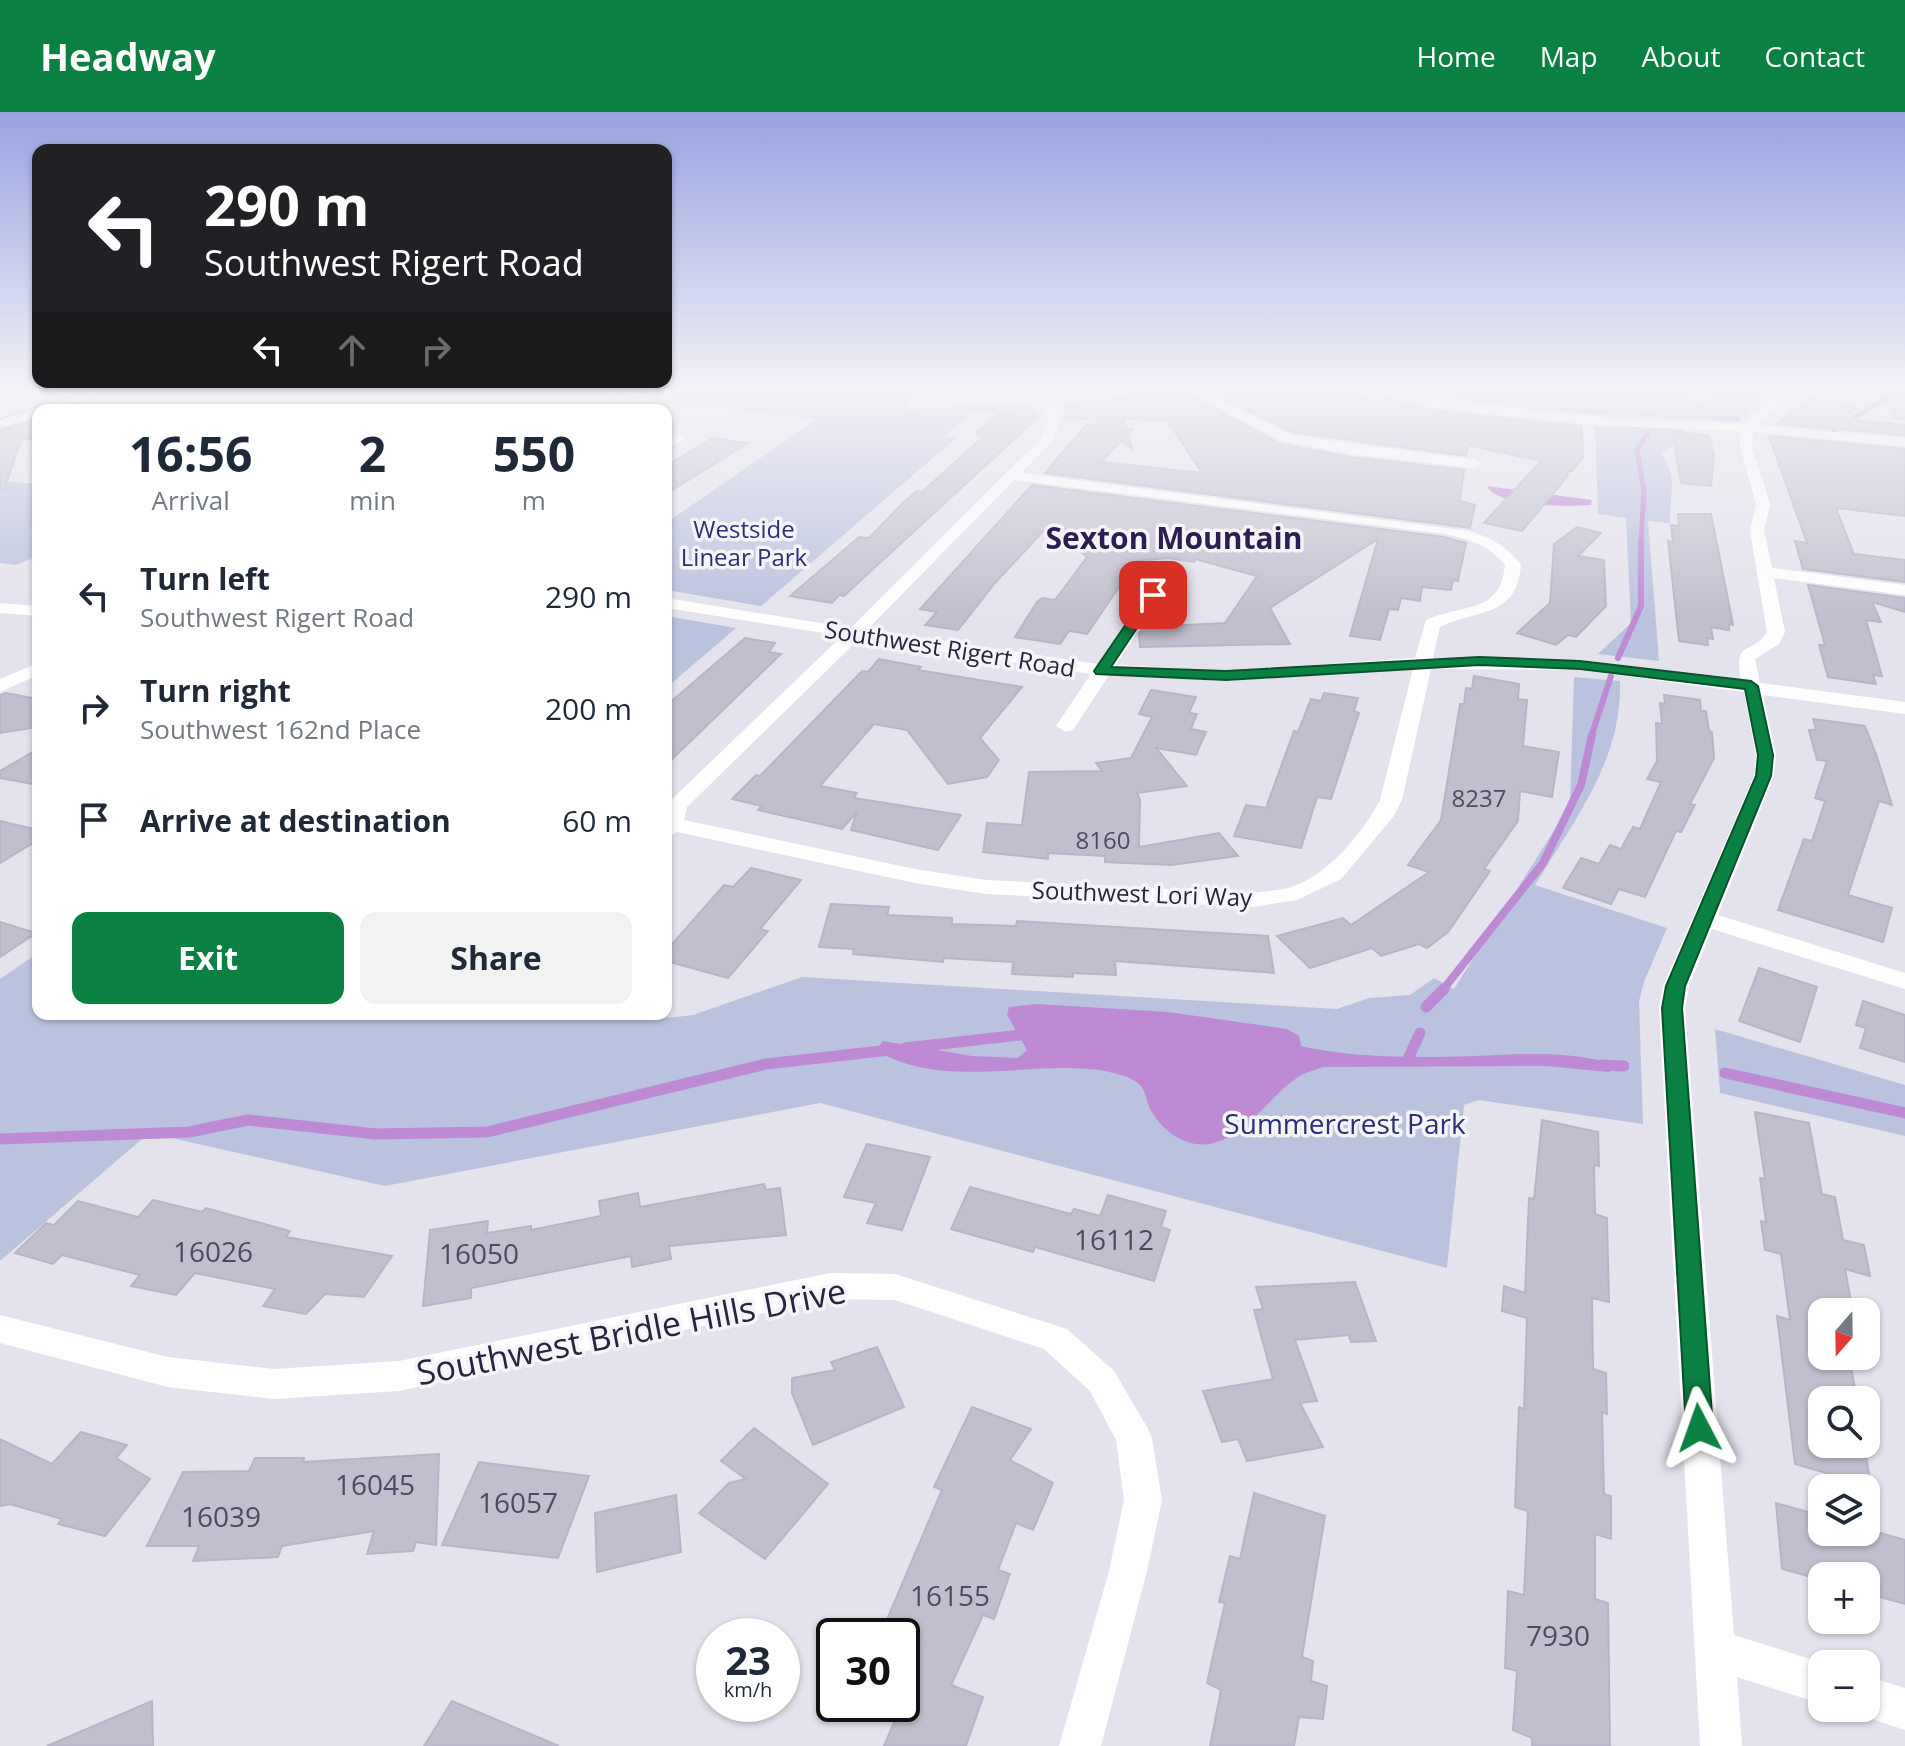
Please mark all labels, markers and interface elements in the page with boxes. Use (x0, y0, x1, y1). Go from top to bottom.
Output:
text: Headway (40, 30, 216, 82)
text: Home (1417, 37, 1496, 75)
text: Map (1540, 37, 1598, 75)
text: About (1642, 37, 1720, 75)
text: Contact (1764, 37, 1865, 75)
text: 290 m (204, 166, 370, 242)
icon: left (72, 176, 176, 280)
text: Southwest Rigert Road (204, 238, 584, 287)
icon: left (246, 328, 290, 372)
icon: ahead (330, 328, 374, 372)
icon: right (414, 328, 458, 372)
text: 16:56 (129, 421, 252, 486)
text: 2 (359, 421, 386, 486)
text: 550 (493, 421, 575, 486)
text: Arrival (151, 482, 230, 518)
text: min (349, 482, 396, 518)
text: m (522, 482, 546, 518)
park label: Westside Linear Park (681, 512, 808, 573)
district label: Sexton Mountain (1045, 517, 1303, 558)
text: Turn left (140, 558, 270, 599)
pin (1119, 561, 1187, 629)
icon: arrive (1131, 573, 1175, 617)
icon: left (72, 574, 116, 618)
text: 290 m (545, 576, 632, 617)
text: Southwest Rigert Road (140, 599, 414, 635)
street label: Southwest Rigert Road (822, 612, 1078, 684)
text: Turn right (140, 670, 291, 711)
icon: right (72, 686, 116, 730)
text: 200 m (545, 688, 632, 729)
text: Southwest 162nd Place (140, 711, 421, 747)
house number: 8237 (1452, 781, 1506, 814)
icon: arrive (72, 798, 116, 842)
text: Arrive at destination (140, 800, 451, 841)
text: 60 m (562, 800, 632, 841)
house number: 8160 (1076, 823, 1130, 856)
street label: Southwest Lori Way (1031, 873, 1254, 913)
button: Exit (72, 912, 344, 1004)
button: Share (360, 912, 632, 1004)
park label: Summercrest Park (1224, 1104, 1466, 1142)
house number: 16112 (1074, 1220, 1154, 1258)
house number: 16026 (173, 1232, 253, 1270)
house number: 16050 (439, 1234, 519, 1272)
street label: Southwest Bridle Hills Drive (412, 1267, 850, 1395)
north arrow (1808, 1298, 1880, 1370)
map controls (1808, 1298, 1880, 1722)
position arrow (1657, 1386, 1741, 1470)
button: search (1808, 1386, 1880, 1458)
house number: 16045 (335, 1465, 415, 1503)
button: layers (1808, 1474, 1880, 1546)
house number: 16057 (478, 1483, 558, 1521)
house number: 16039 (181, 1497, 261, 1535)
button: + (1808, 1562, 1880, 1634)
house number: 16155 (910, 1576, 990, 1614)
house number: 7930 (1526, 1616, 1590, 1654)
speed limit sign: 30 (816, 1618, 920, 1722)
text: 23 (725, 1632, 771, 1687)
button: − (1808, 1650, 1880, 1722)
text: km/h (724, 1676, 772, 1703)

